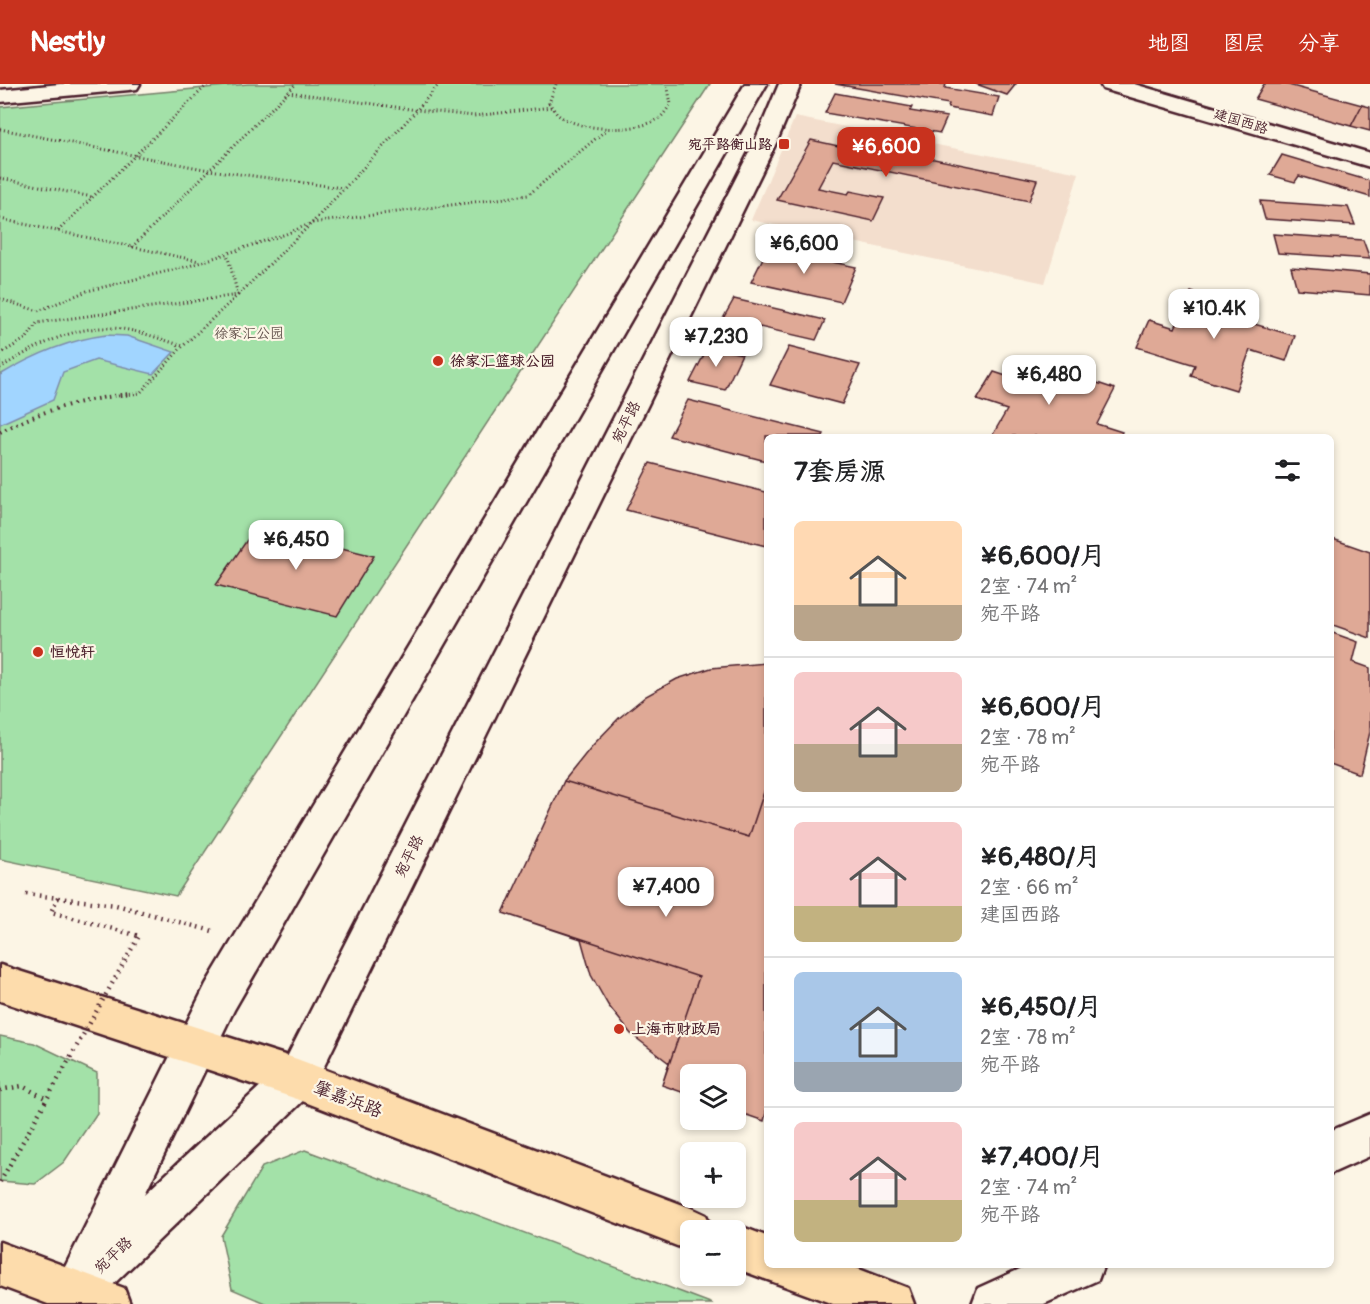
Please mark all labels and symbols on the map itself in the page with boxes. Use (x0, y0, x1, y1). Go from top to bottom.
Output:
street label: 建国西路 (1212, 105, 1270, 138)
pin: ¥6,600 (837, 127, 935, 178)
place label: 宛平路衡山路 (688, 136, 772, 153)
marker: 宛平路衡山路 (777, 137, 791, 151)
pin: ¥6,600 (755, 224, 853, 275)
pin: ¥10.4K (1165, 289, 1263, 340)
pin: ¥7,230 (667, 317, 765, 368)
park label: 徐家汇公园 (214, 325, 284, 342)
place label: 徐家汇篮球公园 (450, 352, 555, 371)
marker: 徐家汇篮球公园 (431, 354, 445, 368)
pin: ¥6,480 (1000, 355, 1098, 406)
street label: 宛平路 (608, 398, 645, 447)
pin: ¥6,450 (247, 520, 345, 571)
place label: 恒悦轩 (50, 643, 95, 662)
marker: 恒悦轩 (31, 645, 45, 659)
street label: 宛平路 (391, 832, 428, 881)
pin: ¥7,400 (617, 867, 715, 918)
place label: 上海市财政局 (631, 1020, 721, 1039)
marker: 上海市财政局 (612, 1022, 626, 1036)
street label: 肇嘉浜路 (310, 1076, 386, 1123)
street label: 宛平路 (90, 1233, 136, 1278)

